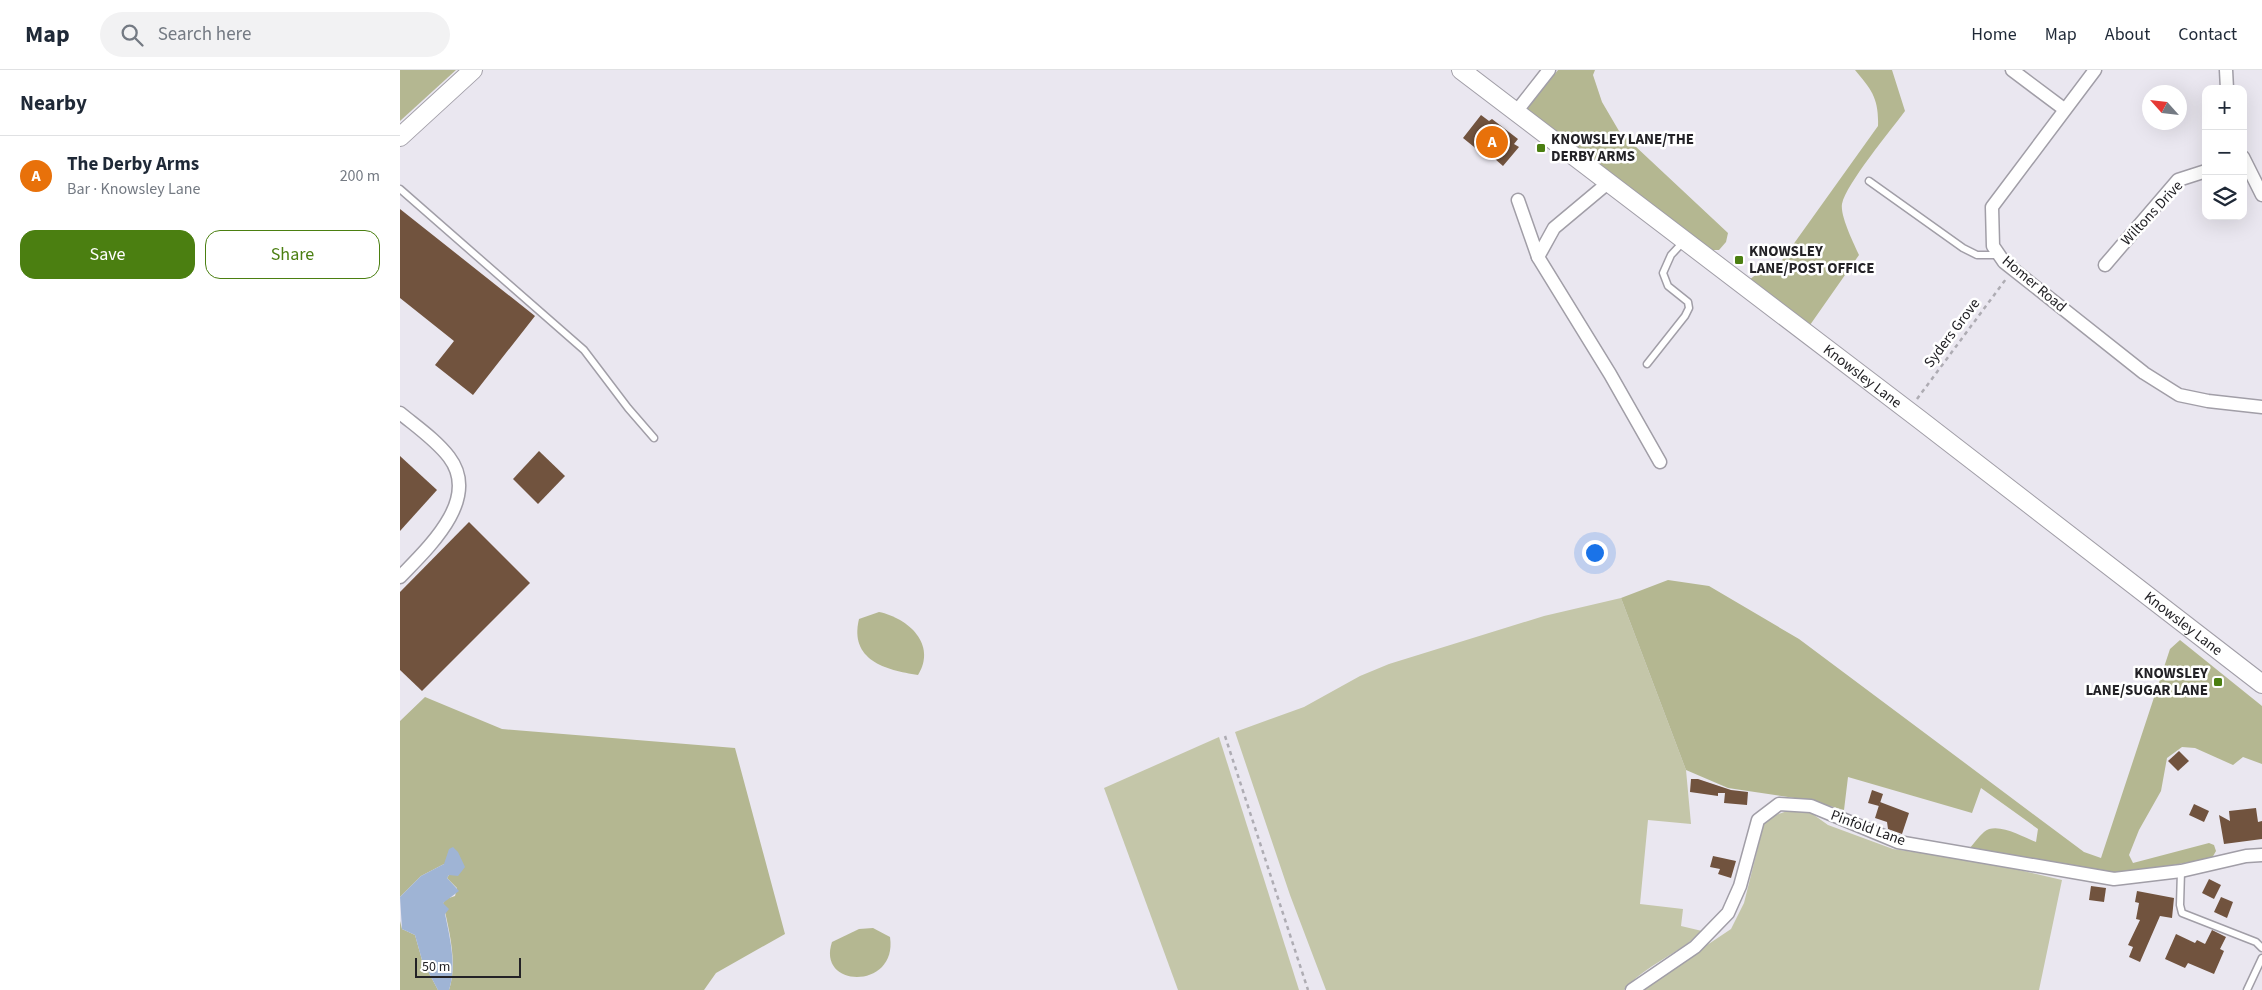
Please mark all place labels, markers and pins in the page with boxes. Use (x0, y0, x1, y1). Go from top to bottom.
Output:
pin: A (1476, 123, 1508, 161)
place label: KNOWSLEY LANE/THE DERBY ARMS (1551, 129, 1694, 167)
marker: KNOWSLEY LANE/THE DERBY ARMS (1535, 142, 1547, 154)
place label: KNOWSLEY LANE/POST OFFICE (1749, 241, 1875, 279)
marker: KNOWSLEY LANE/POST OFFICE (1733, 254, 1745, 266)
place label: KNOWSLEY LANE/SUGAR LANE (2085, 663, 2208, 701)
marker: KNOWSLEY LANE/SUGAR LANE (2212, 676, 2224, 688)

